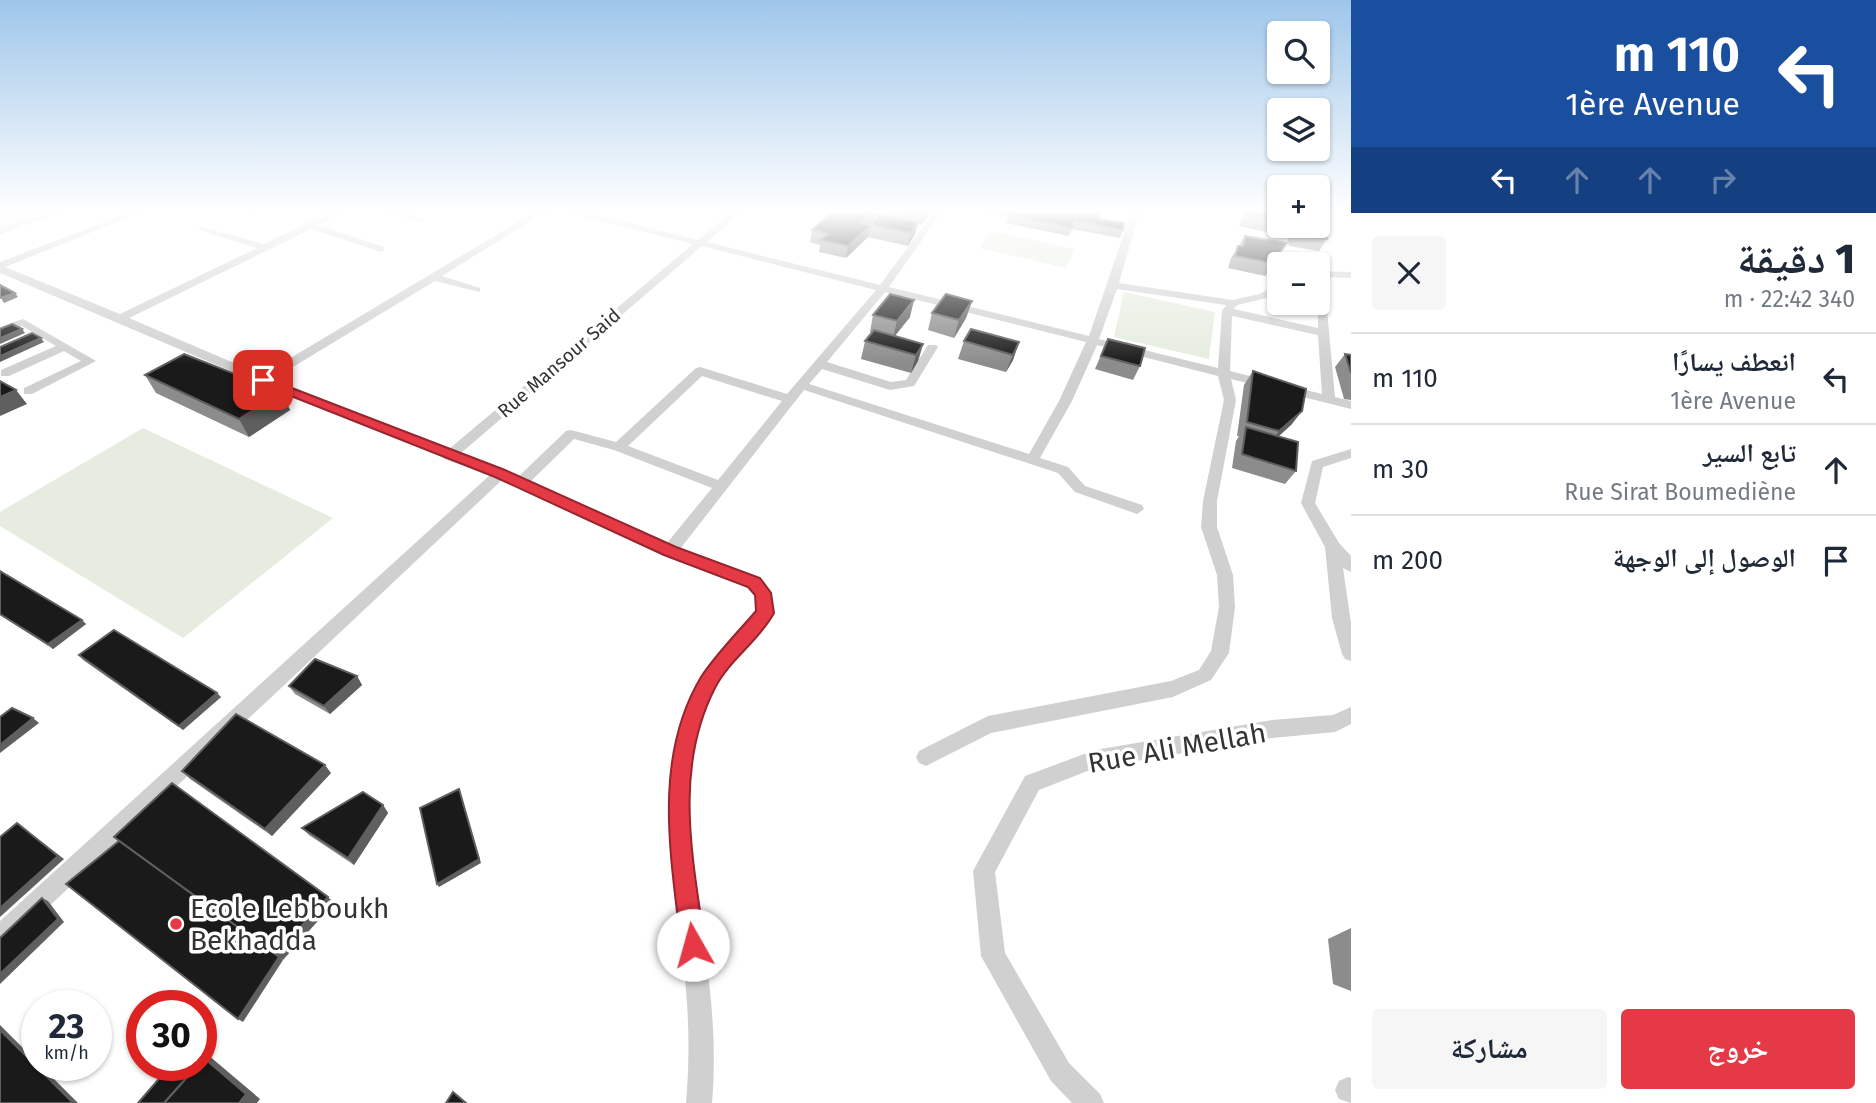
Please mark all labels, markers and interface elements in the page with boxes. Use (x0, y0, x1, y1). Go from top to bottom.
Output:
map controls (1267, 21, 1330, 315)
button: search (1267, 21, 1330, 84)
text: 110 m (1614, 25, 1740, 84)
icon: left (1764, 28, 1855, 119)
text: 1ère Avenue (1565, 85, 1740, 123)
button: layers (1267, 98, 1330, 161)
icon: left (1485, 161, 1523, 199)
icon: ahead (1558, 161, 1596, 199)
icon: ahead (1631, 161, 1669, 199)
icon: right (1704, 161, 1742, 199)
button: + (1267, 175, 1330, 238)
text: 1 دقيقة (1737, 234, 1855, 284)
button: close (1372, 236, 1446, 310)
button: − (1267, 252, 1330, 315)
text: 340 m · 22:42 (1724, 285, 1855, 313)
street label: Rue Mansour Said (493, 303, 625, 423)
text: انعطف يسارًا (1672, 347, 1796, 378)
pin (233, 350, 293, 410)
icon: left (1817, 360, 1855, 398)
icon: arrive (244, 361, 282, 399)
text: 110 m (1372, 363, 1438, 394)
text: 1ère Avenue (1670, 387, 1796, 415)
text: تابع السير (1703, 438, 1796, 469)
icon: ahead (1817, 451, 1855, 489)
text: 30 m (1372, 454, 1429, 485)
text: Rue Sirat Boumediène (1564, 478, 1796, 506)
icon: arrive (1817, 542, 1855, 580)
text: الوصول إلى الوجهة (1613, 543, 1796, 574)
text: 200 m (1372, 545, 1443, 576)
street label: Rue Ali Mellah (1085, 716, 1269, 780)
place label: Ecole Lebboukh Bekhadda (190, 892, 390, 957)
position arrow (656, 908, 730, 982)
marker: Ecole Lebboukh Bekhadda (168, 916, 184, 932)
speed limit sign: 30 (126, 990, 217, 1081)
text: 23 (48, 1005, 85, 1047)
button: مشاركة (1372, 1009, 1607, 1089)
button: خروج (1621, 1009, 1855, 1089)
text: km/h (44, 1042, 89, 1064)

